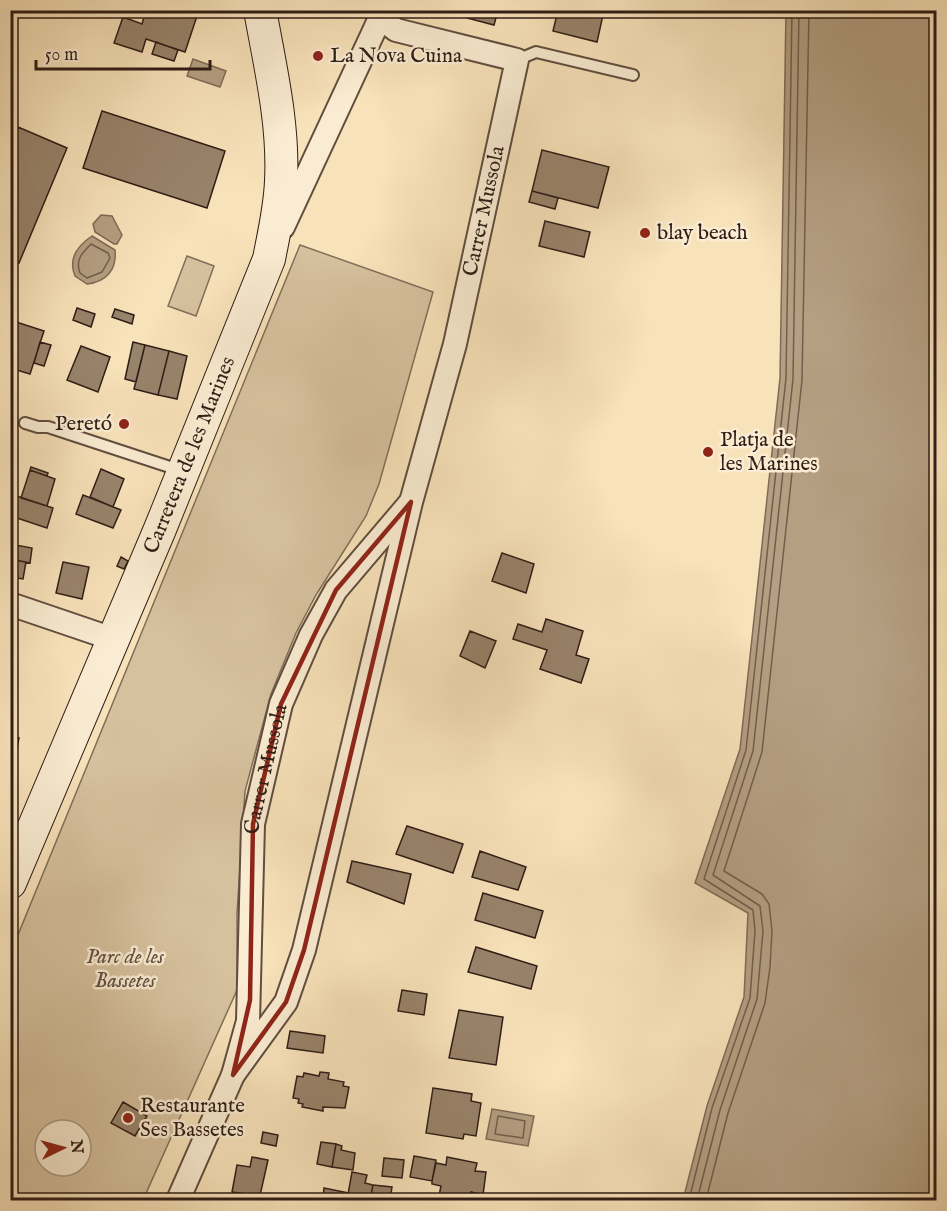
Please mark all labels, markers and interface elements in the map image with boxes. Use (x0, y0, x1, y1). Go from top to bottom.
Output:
scale bar (36, 33, 210, 71)
place label: La Nova Cuina (330, 43, 463, 70)
text: 50 m (45, 44, 78, 67)
marker: La Nova Cuina (311, 49, 325, 63)
street label: Carrer Mussola (457, 142, 512, 279)
place label: blay beach (657, 220, 748, 247)
marker: blay beach (638, 226, 652, 240)
street label: Carretera de les Marines (138, 353, 242, 558)
place label: Peretó (55, 411, 112, 438)
marker: Peretó (117, 417, 131, 431)
place label: Platja de les Marines (720, 427, 818, 478)
marker: Platja de les Marines (701, 445, 715, 459)
street label: Carrer Mussola (239, 701, 294, 834)
park label: Parc de les Bassetes (86, 944, 165, 995)
place label: Restaurante Ses Bassetes (140, 1093, 245, 1144)
marker: Restaurante Ses Bassetes (121, 1111, 135, 1125)
north arrow (33, 1118, 93, 1178)
text: N (65, 1138, 87, 1155)

